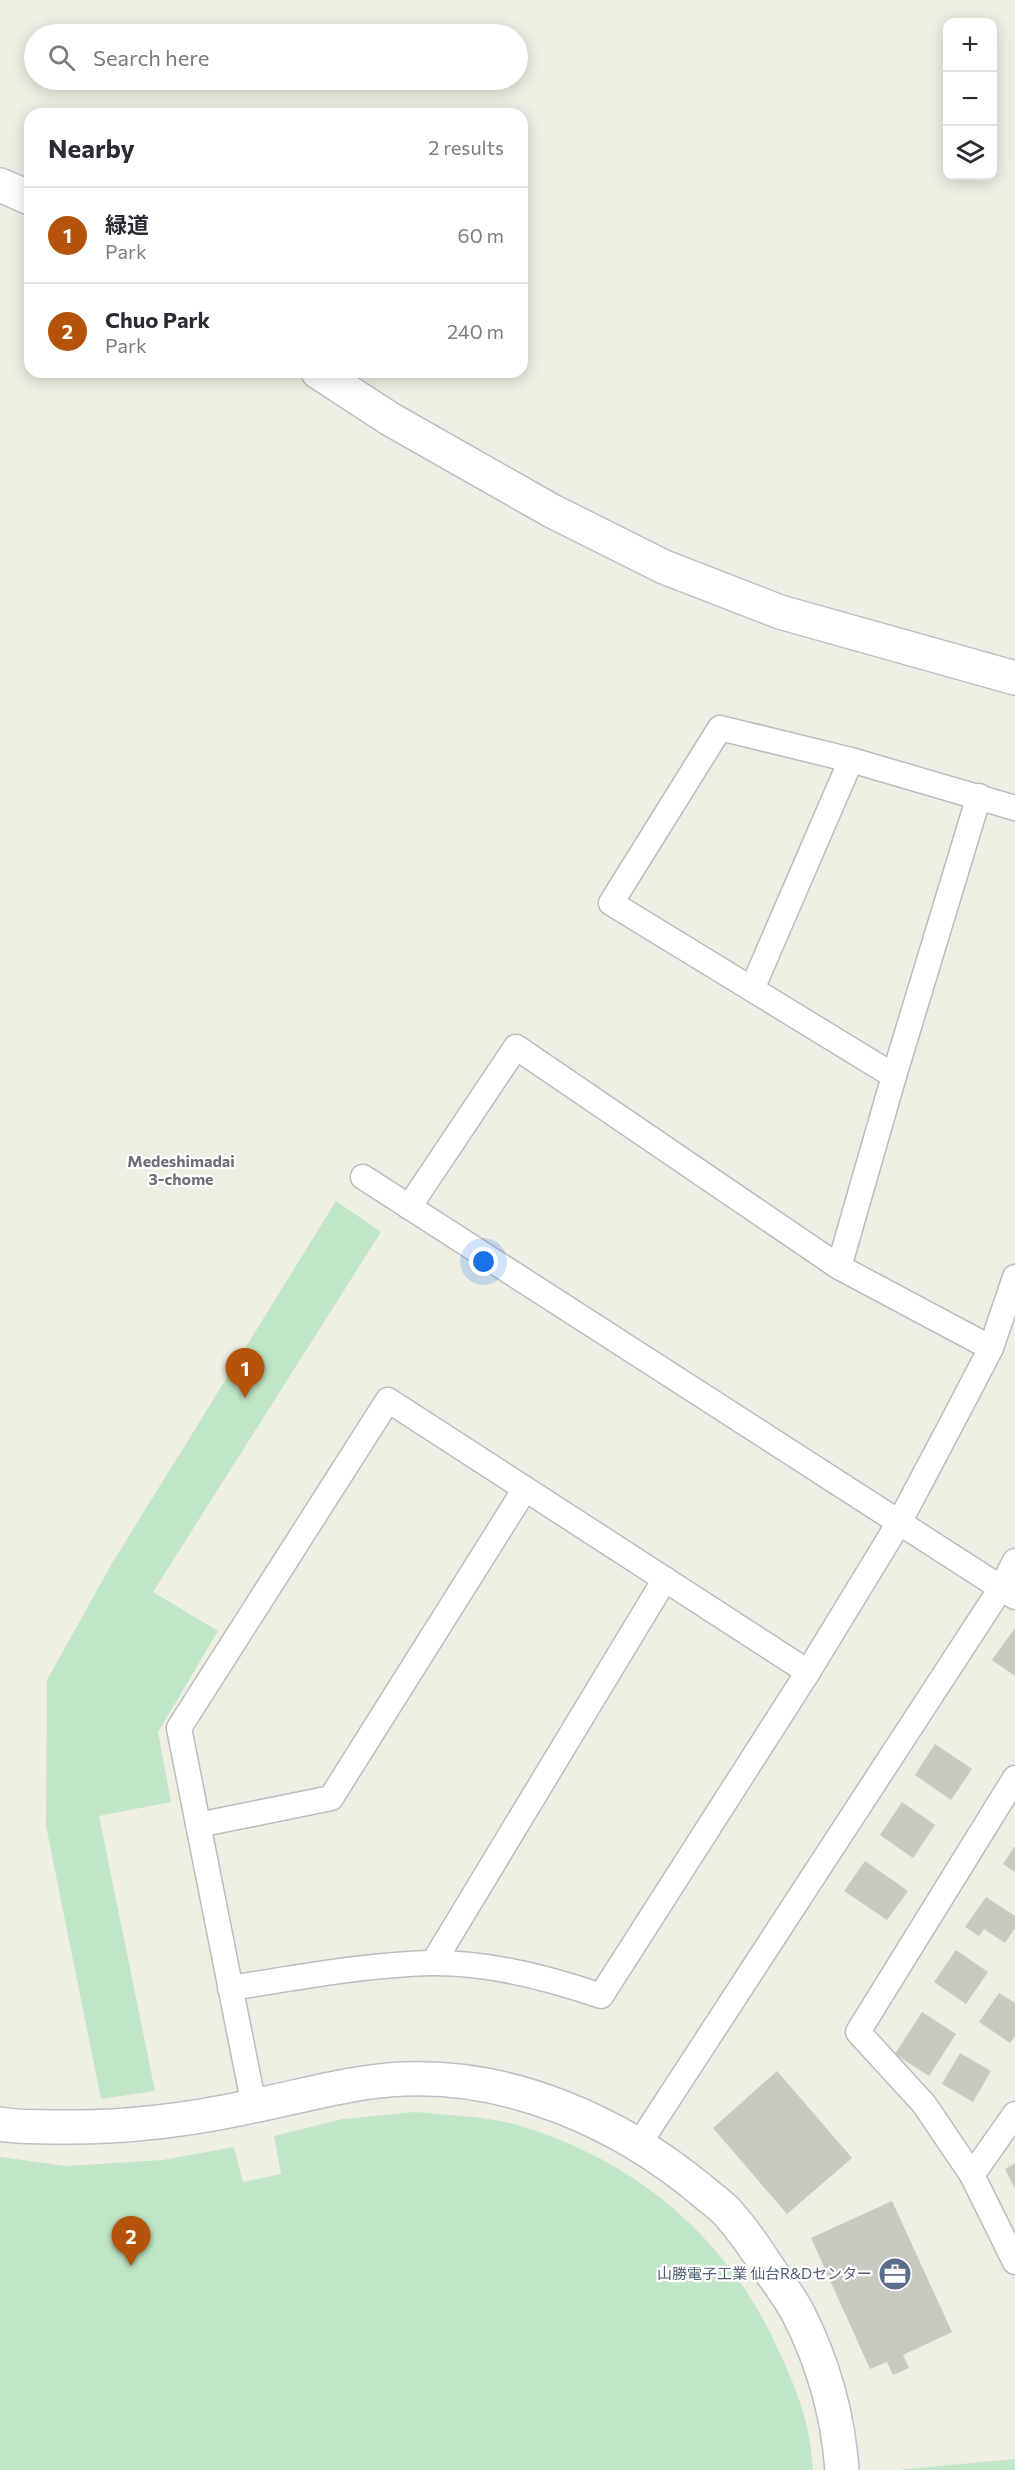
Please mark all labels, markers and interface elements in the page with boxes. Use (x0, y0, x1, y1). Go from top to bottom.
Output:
map controls (943, 18, 997, 180)
button: + (943, 18, 997, 72)
search box (24, 24, 528, 90)
icon: search (45, 41, 78, 74)
text: Search here (93, 44, 209, 71)
button: − (943, 72, 997, 126)
button: layers (943, 126, 997, 180)
text: Nearby (48, 132, 135, 163)
text: 2 results (428, 135, 504, 159)
text: 緑道 (105, 211, 149, 238)
text: 1 (63, 223, 72, 247)
text: 60 m (458, 223, 504, 247)
text: Park (105, 239, 147, 263)
text: Chuo Park (105, 306, 210, 333)
text: 2 (62, 319, 73, 343)
text: 240 m (447, 319, 504, 343)
text: Park (105, 333, 147, 357)
district label: Medeshimadai 3-chome (127, 1151, 235, 1188)
your location (469, 1247, 498, 1276)
pin: 1 (226, 1348, 264, 1398)
pin: 2 (112, 2216, 150, 2266)
office icon: 山勝電子工業 仙台R&Dセンター (877, 2256, 913, 2292)
place label: 山勝電子工業 仙台R&Dセンター (657, 2264, 872, 2282)

